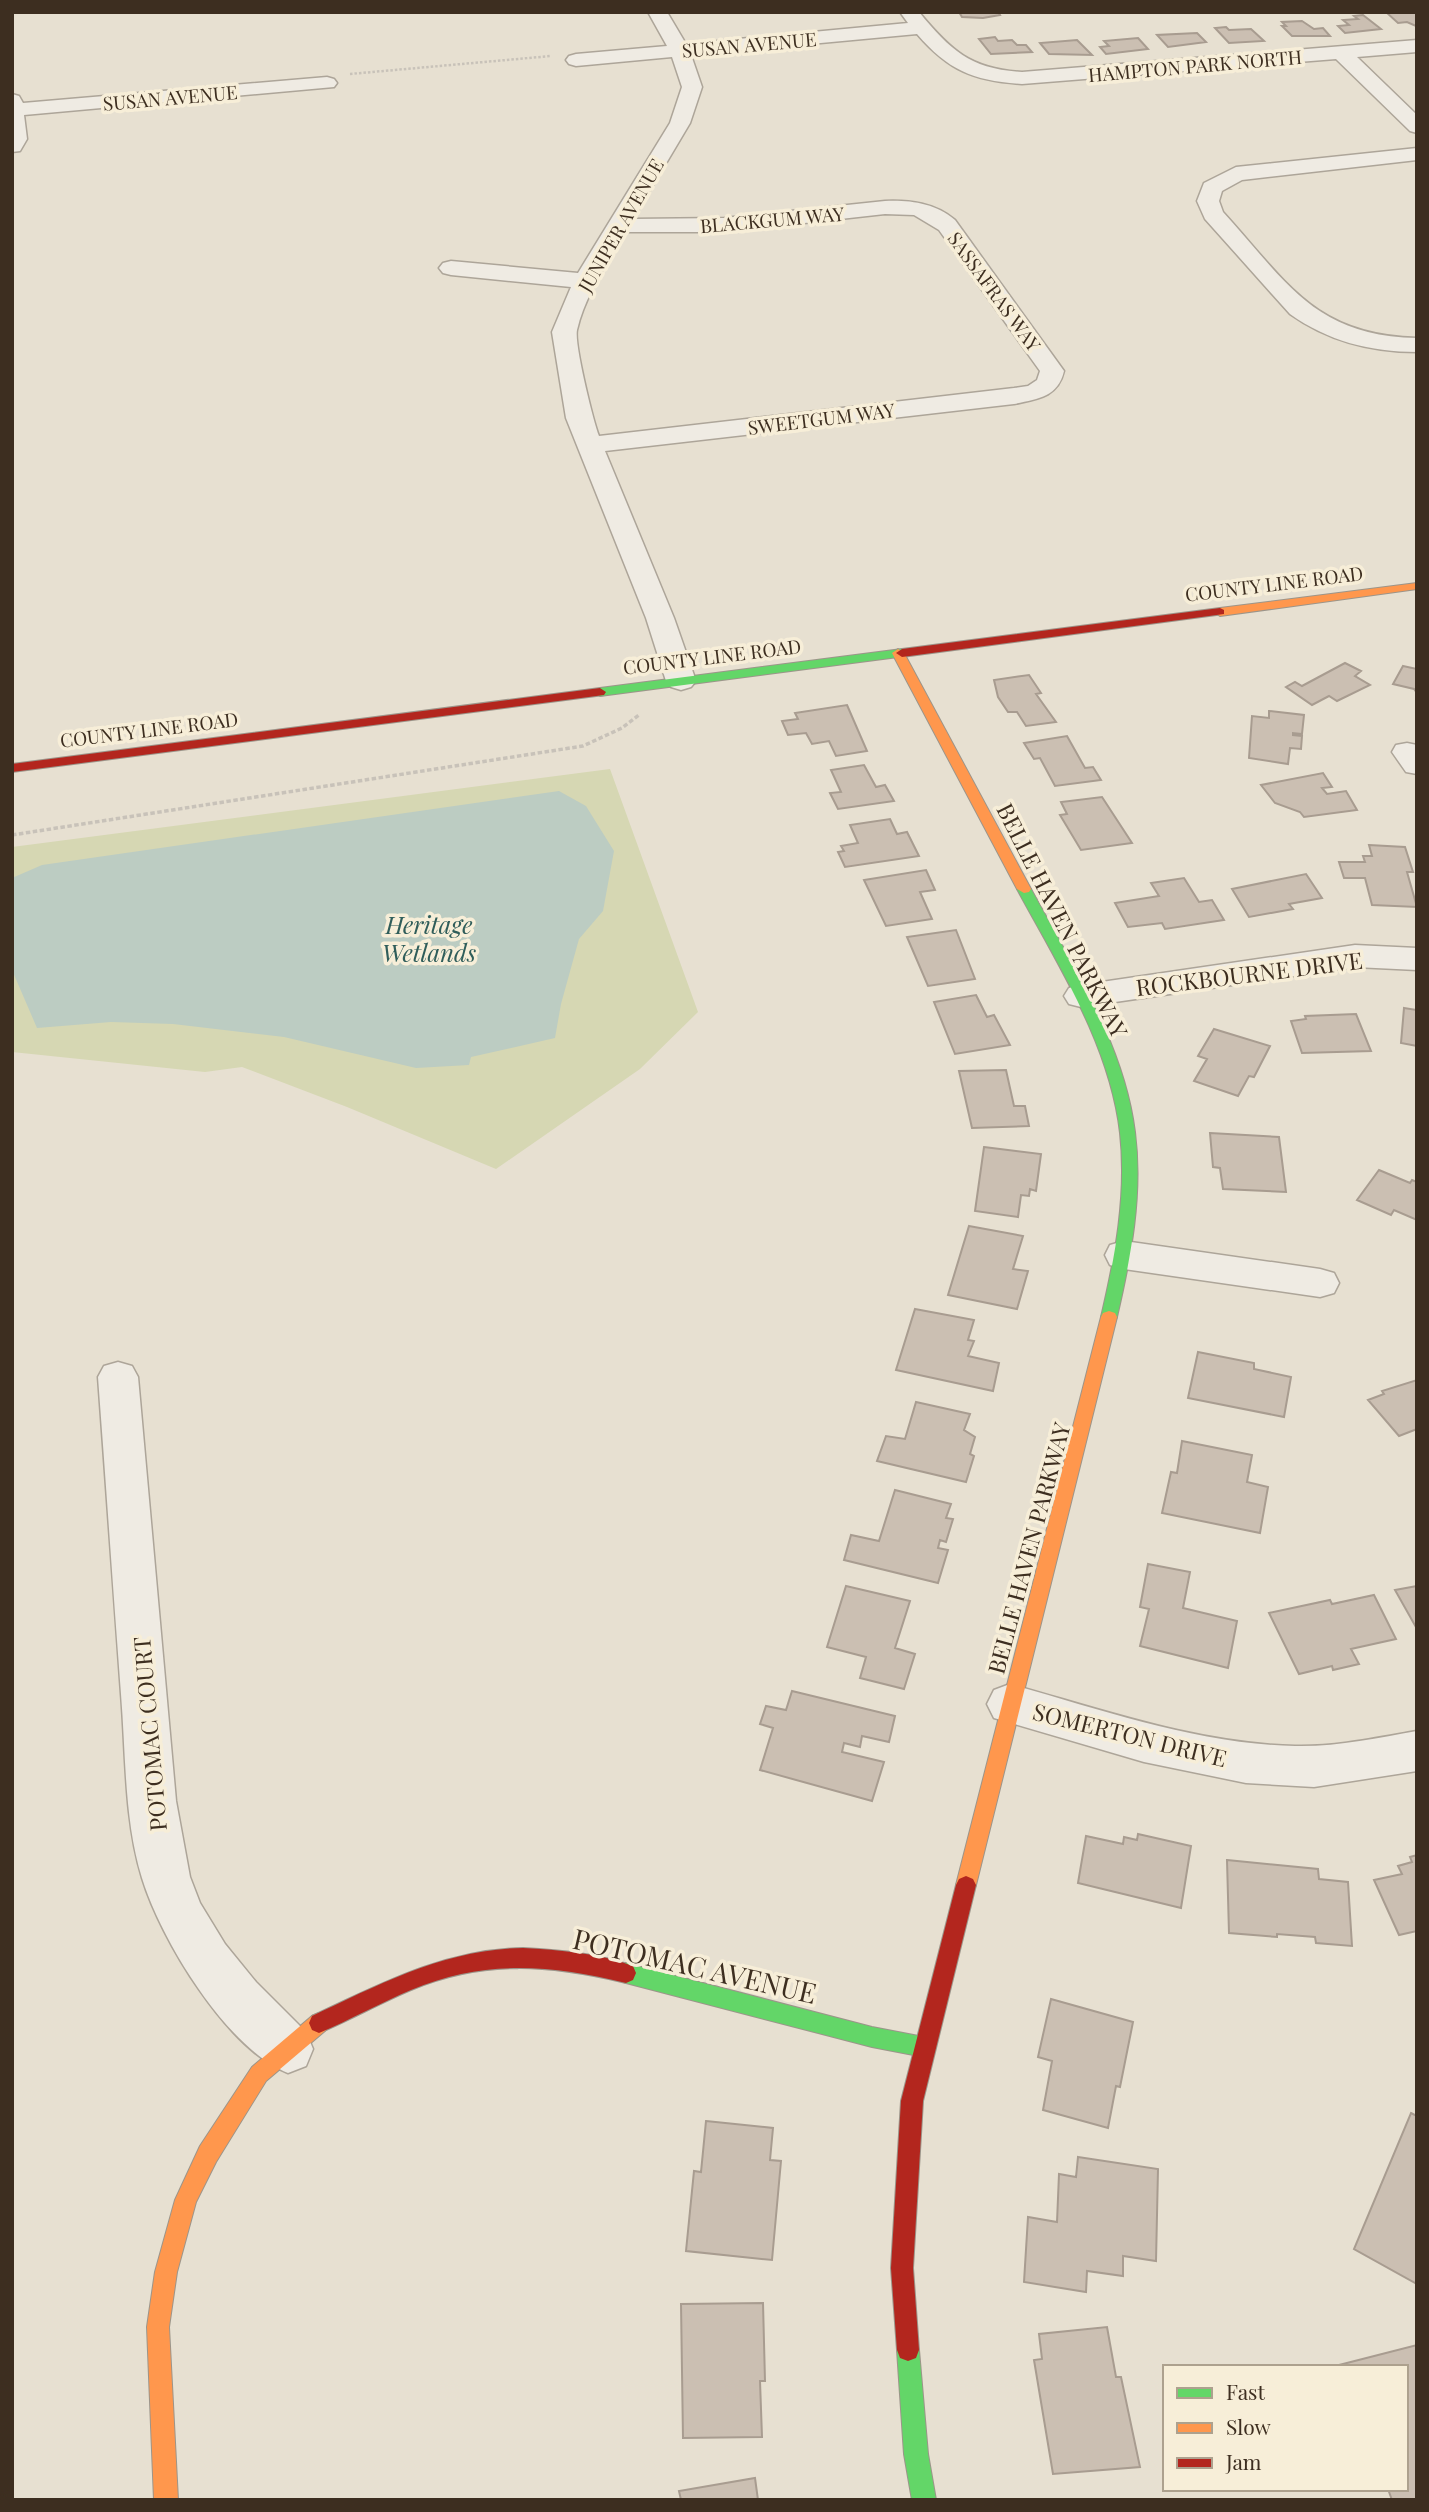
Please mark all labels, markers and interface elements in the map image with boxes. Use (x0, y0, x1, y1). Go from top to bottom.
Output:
street label: SUSAN AVENUE (681, 25, 817, 63)
street label: HAMPTON PARK NORTH (1087, 43, 1303, 87)
street label: SUSAN AVENUE (102, 78, 238, 116)
street label: JUNIPER AVENUE (571, 153, 669, 297)
street label: BLACKGUM WAY (699, 200, 846, 238)
street label: SASSAFRAS WAY (943, 226, 1048, 357)
street label: SWEETGUM WAY (746, 396, 897, 440)
street label: COUNTY LINE ROAD (1183, 559, 1365, 607)
street label: COUNTY LINE ROAD (621, 632, 803, 680)
street label: COUNTY LINE ROAD (58, 705, 240, 753)
street label: BELLE HAVEN PARKWAY (990, 798, 1136, 1043)
water label: Heritage Wetlands (382, 908, 476, 968)
street label: ROCKBOURNE DRIVE (1134, 944, 1364, 1002)
street label: BELLE HAVEN PARKWAY (979, 1418, 1077, 1677)
street label: POTOMAC COURT (125, 1636, 173, 1832)
street label: SOMERTON DRIVE (1030, 1695, 1230, 1773)
street label: POTOMAC AVENUE (570, 1919, 820, 2011)
legend (1163, 2365, 1408, 2491)
text: Fast (1226, 2377, 1265, 2405)
text: Slow (1226, 2412, 1271, 2440)
text: Jam (1225, 2447, 1262, 2475)

